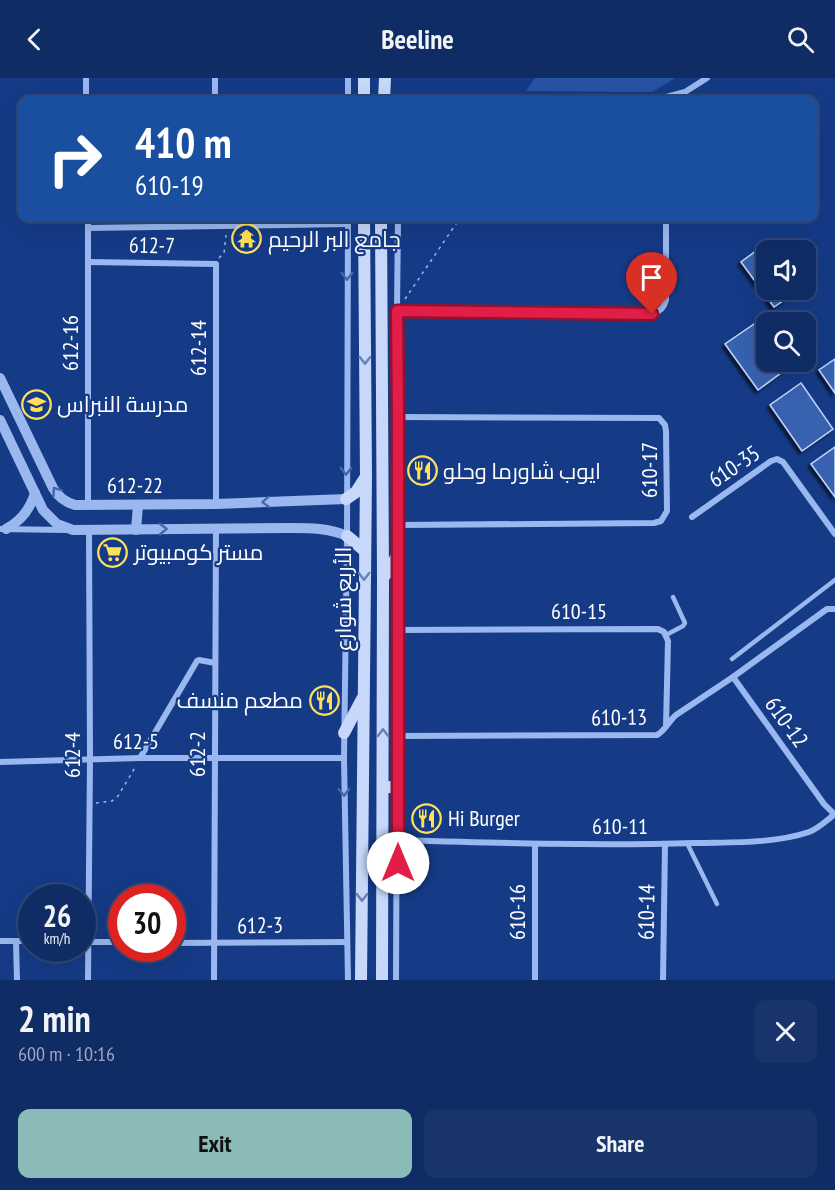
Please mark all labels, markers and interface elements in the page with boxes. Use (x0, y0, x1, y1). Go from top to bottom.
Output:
text: Beeline (381, 22, 454, 56)
icon: back (18, 23, 51, 56)
icon: search (784, 23, 817, 56)
text: 410 m (135, 115, 232, 170)
icon: right (36, 120, 114, 198)
text: 610-19 (135, 168, 204, 202)
temple icon: جامع البر الرحيم (231, 223, 263, 255)
place label: جامع البر الرحيم (268, 225, 401, 255)
street label: 612-7 (129, 231, 175, 259)
map controls (756, 240, 816, 372)
button: sound (756, 240, 816, 300)
pin (626, 252, 677, 314)
icon: arrive (635, 261, 668, 294)
one-way arrow (341, 271, 353, 280)
button: search (756, 312, 816, 372)
street label: 612-16 (56, 315, 84, 371)
street label: 612-14 (184, 320, 212, 376)
one-way arrow (359, 355, 371, 364)
school or university icon: مدرسة النبراس (20, 388, 52, 420)
place label: مدرسة النبراس (57, 390, 188, 418)
street label: 610-35 (703, 439, 765, 493)
street label: 610-17 (635, 442, 663, 498)
restaurant icon: ايوب شاورما وحلو (406, 455, 438, 487)
place label: ايوب شاورما وحلو (443, 457, 601, 485)
one-way arrow (340, 466, 352, 475)
street label: 612-22 (107, 471, 163, 499)
one-way arrow (52, 486, 63, 497)
one-way arrow (262, 496, 271, 509)
one-way arrow (158, 523, 167, 536)
supermarket icon: مستر كومبيوتر (97, 536, 129, 568)
place label: مستر كومبيوتر (132, 538, 264, 566)
street label: الأربع شوارع (329, 546, 358, 652)
one-way arrow (358, 571, 370, 580)
street label: 610-15 (551, 597, 607, 625)
restaurant icon: مطعم منسف (308, 684, 340, 716)
place label: مطعم منسف (177, 686, 303, 716)
street label: 610-12 (759, 691, 815, 753)
street label: 610-13 (591, 703, 647, 731)
street label: 612-5 (113, 727, 159, 755)
one-way arrow (377, 728, 389, 737)
street label: 612-2 (183, 731, 211, 777)
street label: 612-4 (58, 732, 86, 778)
one-way arrow (338, 787, 350, 796)
restaurant icon: Hi Burger (411, 802, 443, 834)
place label: Hi Burger (448, 804, 520, 832)
street label: 610-11 (592, 812, 648, 840)
position arrow (366, 831, 430, 895)
speed limit sign: 30 (108, 884, 186, 962)
street label: 610-16 (503, 884, 531, 940)
street label: 610-14 (632, 884, 660, 940)
one-way arrow (355, 892, 368, 901)
text: 26 (43, 896, 71, 935)
street label: 612-3 (237, 911, 283, 939)
text: km/h (44, 929, 70, 948)
text: 2 min (18, 995, 91, 1042)
button: close (754, 1000, 817, 1063)
text: 600 m · 10:16 (18, 1041, 115, 1067)
button: Exit (18, 1109, 412, 1178)
button: Share (424, 1109, 817, 1178)

